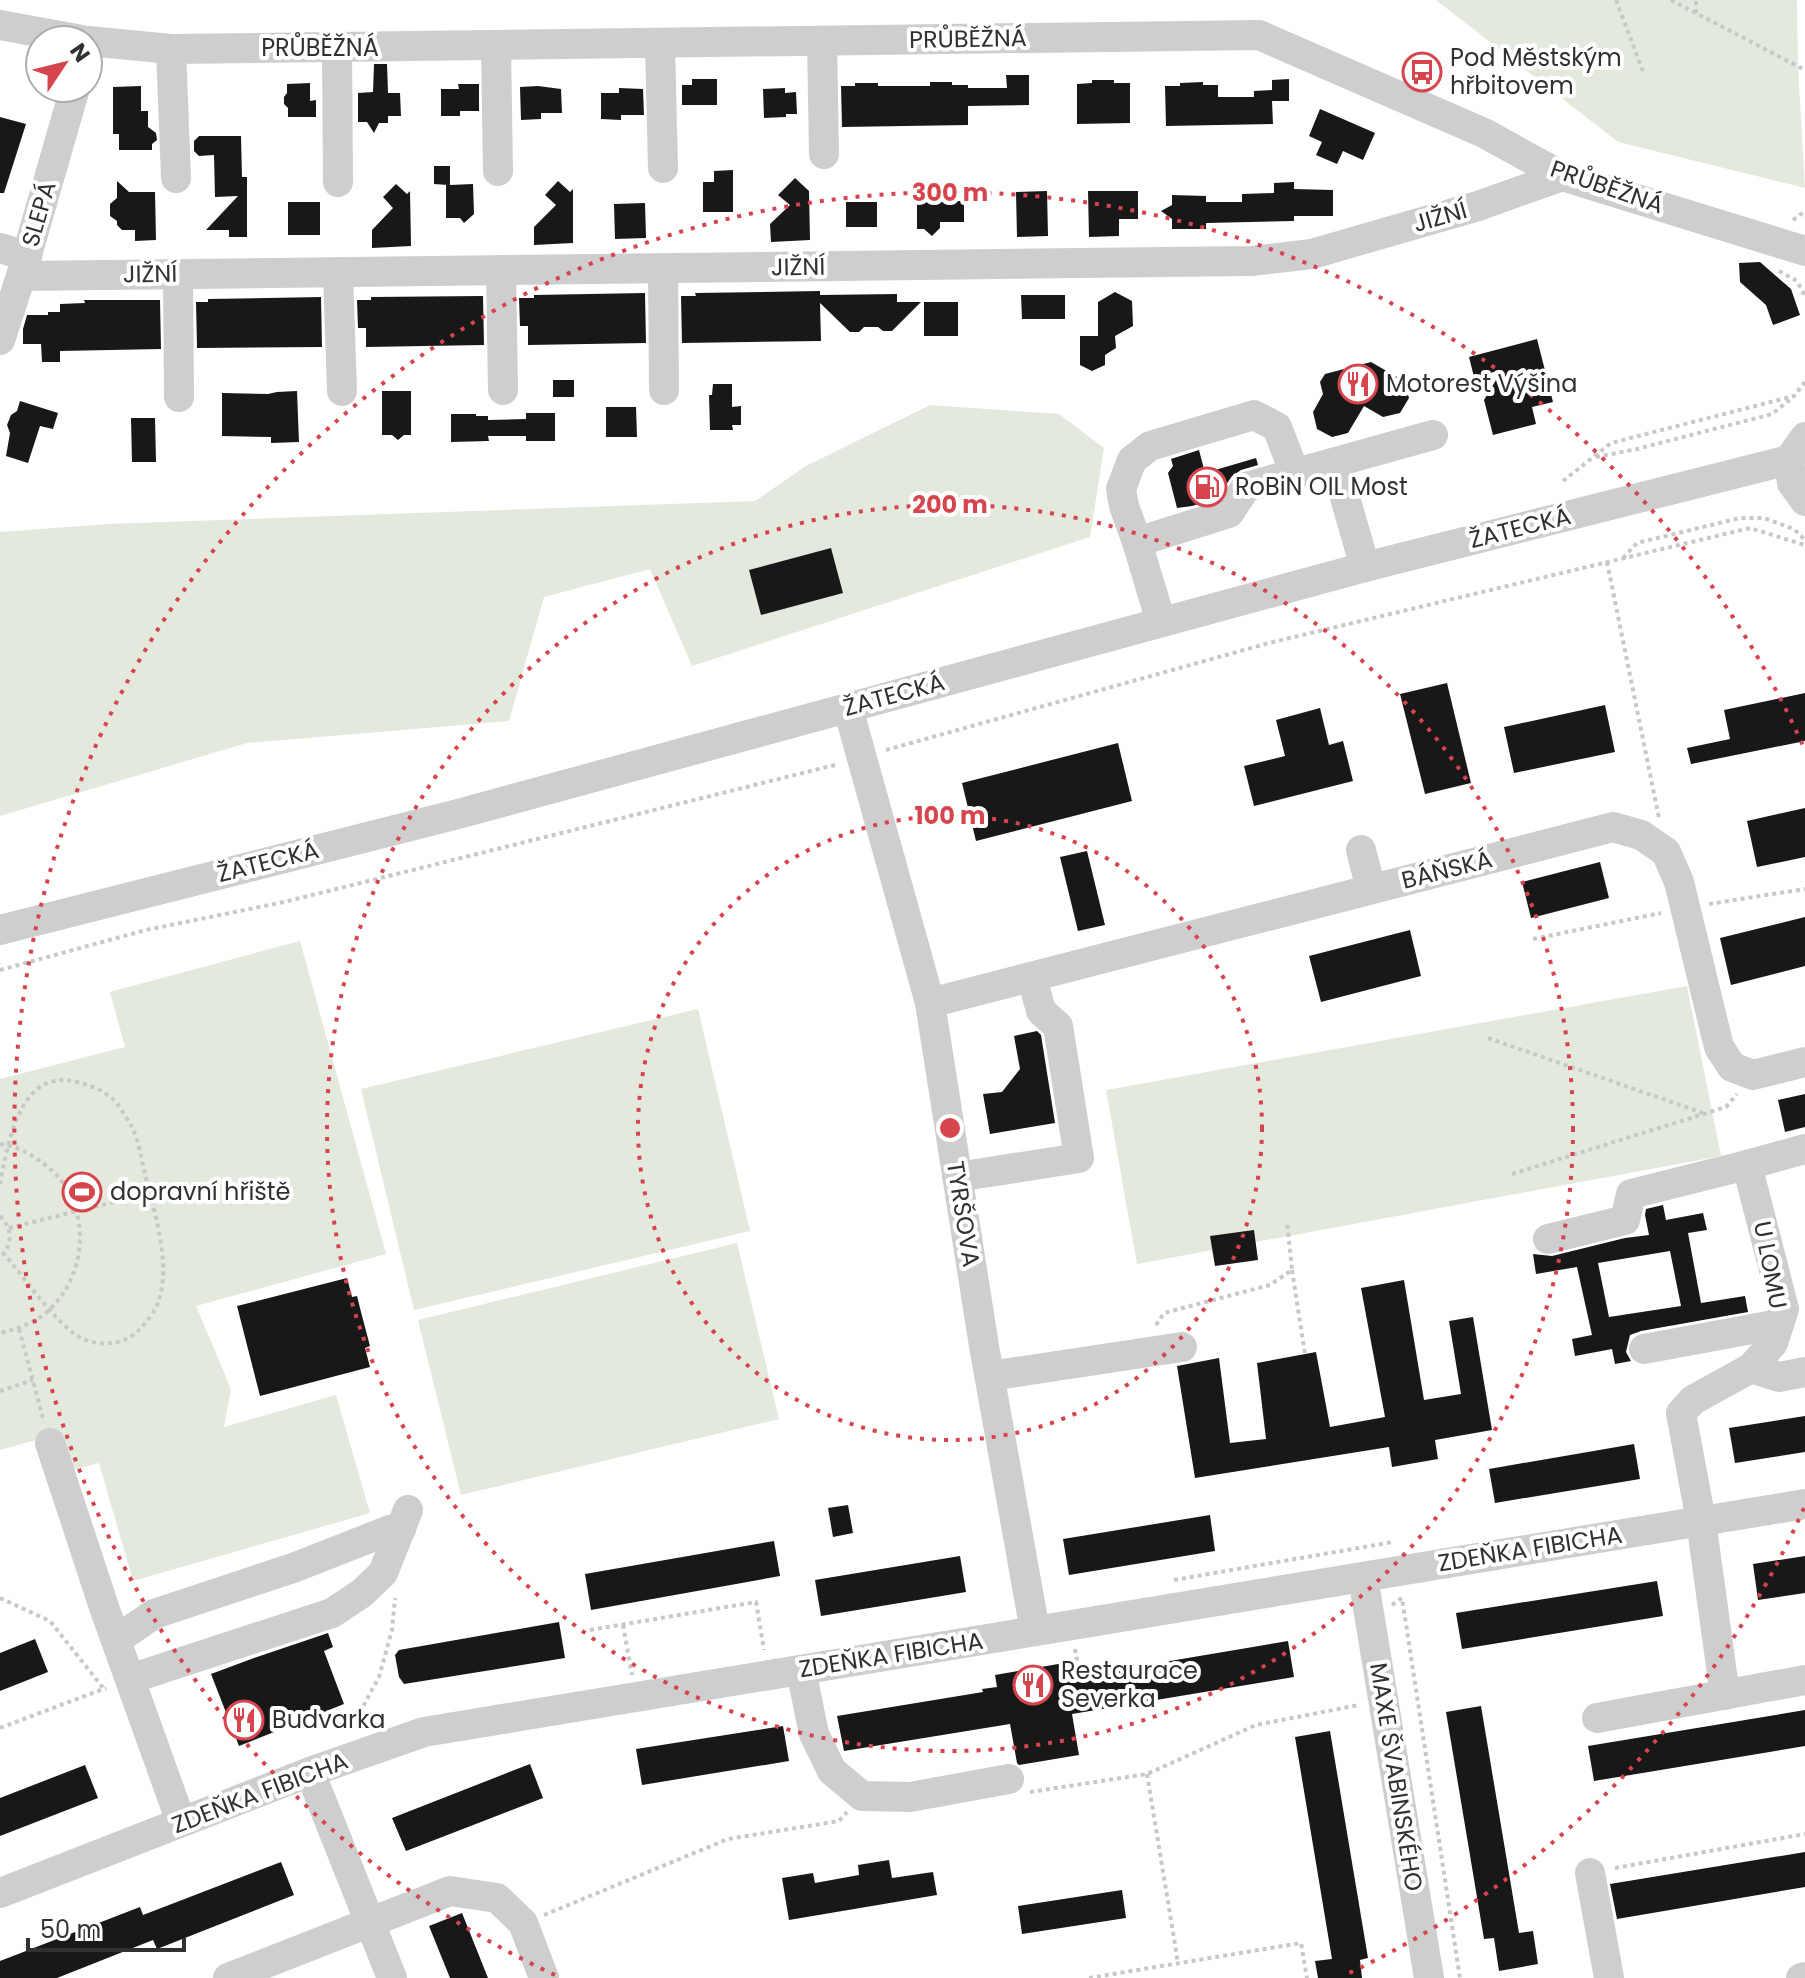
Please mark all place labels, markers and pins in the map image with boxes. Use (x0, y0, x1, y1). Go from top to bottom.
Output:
place label: Pod Městským hřbitovem (1450, 41, 1622, 102)
bus stop icon: Pod Městským hřbitovem (1401, 51, 1443, 93)
restaurant icon: Motorest Výšina (1337, 363, 1379, 405)
place label: Motorest Výšina (1386, 367, 1577, 400)
fuel station icon: RoBiN OIL Most (1186, 466, 1228, 508)
place label: RoBiN OIL Most (1235, 470, 1408, 503)
centre of rings (936, 1114, 964, 1142)
sports icon: dopravní hřiště (61, 1171, 103, 1213)
place label: dopravní hřiště (110, 1175, 290, 1208)
place label: Restaurace Severka (1061, 1654, 1198, 1715)
restaurant icon: Restaurace Severka (1012, 1664, 1054, 1706)
restaurant icon: Budvarka (223, 1699, 265, 1741)
place label: Budvarka (272, 1703, 386, 1736)

